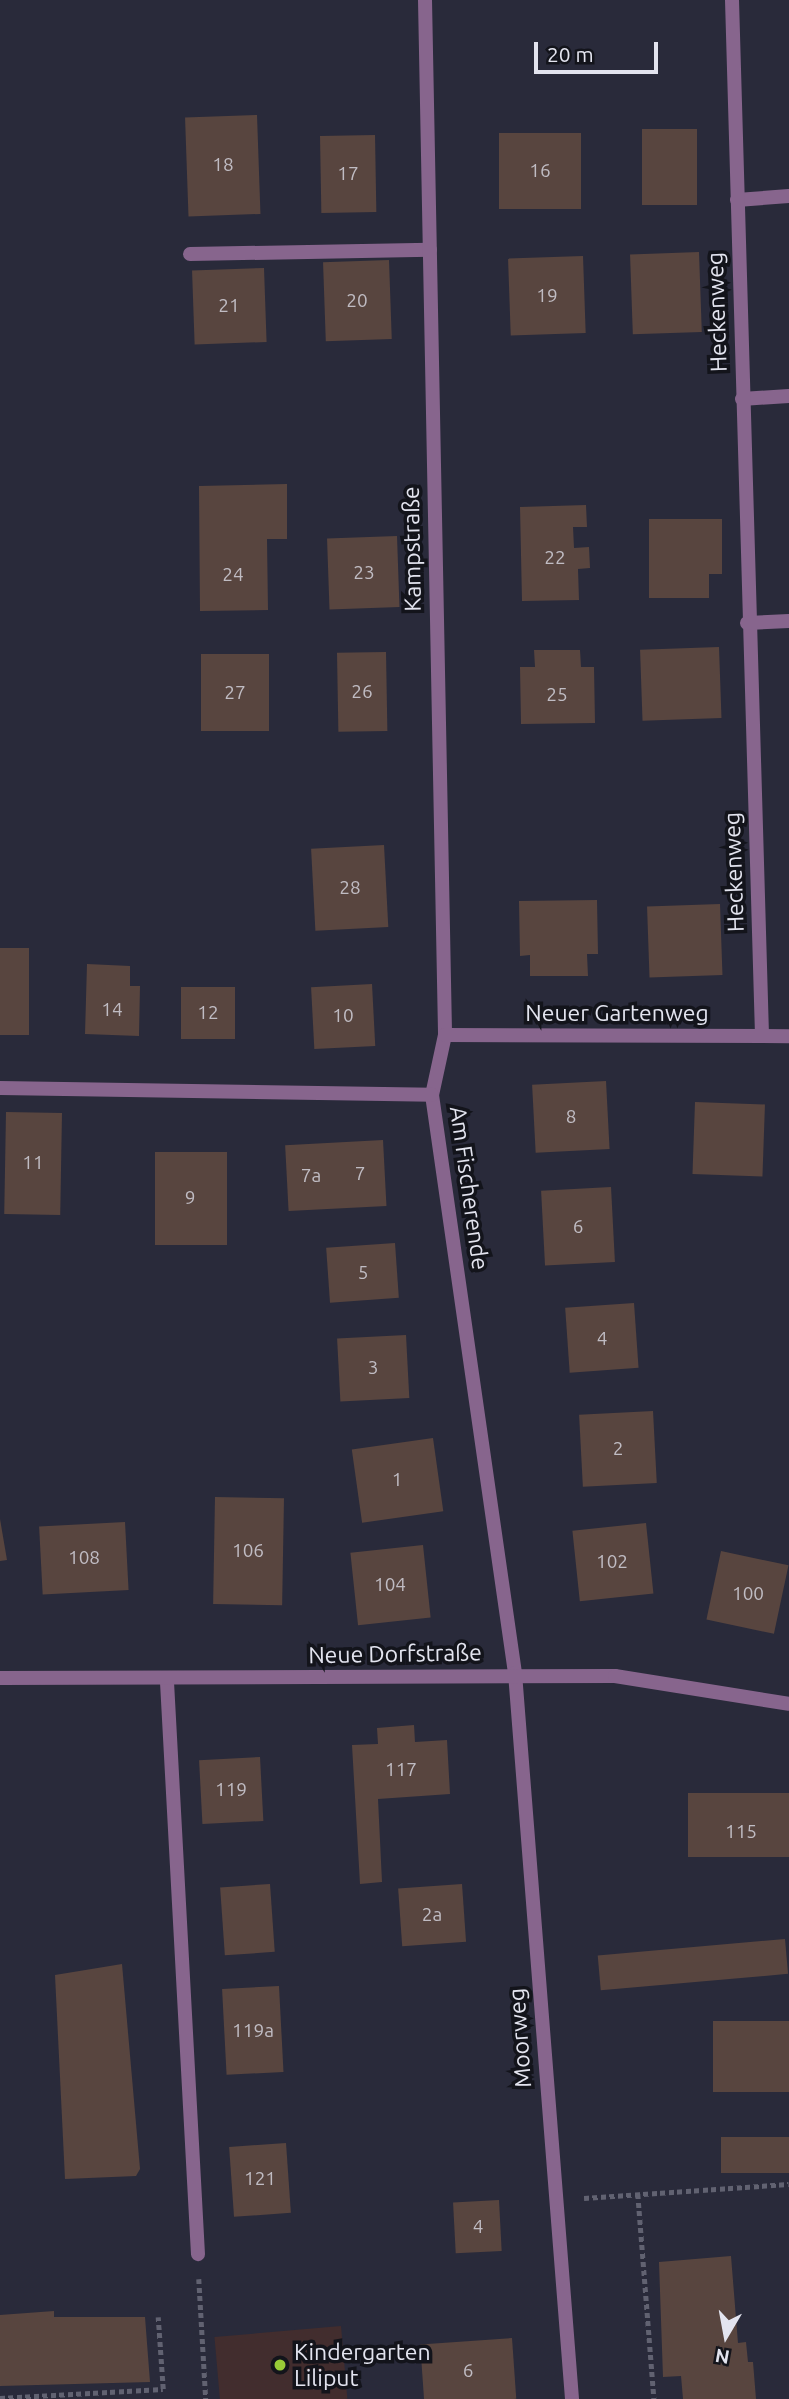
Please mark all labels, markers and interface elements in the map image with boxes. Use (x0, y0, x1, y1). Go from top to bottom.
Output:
scale bar (537, 28, 661, 72)
text: 20 m (547, 42, 594, 66)
house number: 18 (212, 154, 234, 176)
house number: 16 (529, 160, 551, 182)
house number: 17 (337, 163, 359, 185)
street label: Heckenweg (701, 251, 733, 373)
house number: 19 (536, 285, 558, 307)
house number: 20 (346, 290, 368, 312)
house number: 21 (218, 295, 240, 317)
street label: Kampstraße (397, 486, 427, 612)
house number: 22 (544, 547, 566, 569)
house number: 23 (353, 562, 375, 584)
house number: 24 (222, 564, 244, 586)
house number: 26 (351, 681, 373, 703)
house number: 27 (224, 682, 246, 704)
house number: 25 (546, 684, 568, 706)
street label: Heckenweg (718, 811, 750, 933)
house number: 28 (339, 877, 361, 899)
house number: 14 (101, 999, 123, 1021)
street label: Neuer Gartenweg (525, 999, 709, 1027)
house number: 12 (197, 1002, 219, 1024)
house number: 10 (332, 1005, 354, 1027)
street label: Am Fischerende (444, 1104, 494, 1272)
house number: 8 (566, 1106, 576, 1128)
house number: 11 (22, 1152, 44, 1174)
house number: 7 (355, 1163, 365, 1185)
house number: 7a (301, 1165, 321, 1187)
house number: 9 (185, 1187, 195, 1209)
house number: 6 (573, 1216, 583, 1238)
house number: 5 (358, 1262, 368, 1284)
house number: 4 (597, 1328, 607, 1350)
house number: 3 (368, 1357, 378, 1379)
house number: 2 (613, 1438, 623, 1460)
house number: 1 (392, 1469, 402, 1491)
house number: 106 (232, 1540, 264, 1562)
house number: 108 (68, 1547, 100, 1569)
house number: 102 (596, 1551, 628, 1573)
house number: 104 (374, 1574, 406, 1596)
house number: 100 (732, 1583, 764, 1605)
street label: Neue Dorfstraße (308, 1639, 482, 1669)
house number: 117 (385, 1759, 417, 1781)
house number: 119 (215, 1779, 247, 1801)
house number: 115 (725, 1821, 757, 1843)
house number: 2a (422, 1904, 442, 1926)
street label: Moorweg (503, 1987, 537, 2089)
house number: 119a (232, 2020, 274, 2042)
house number: 121 (244, 2168, 276, 2190)
house number: 4 (473, 2216, 483, 2238)
north arrow (691, 2301, 761, 2371)
place label: Kindergarten Liliput (294, 2338, 431, 2392)
text: N (713, 2345, 731, 2369)
marker: Kindergarten Liliput (272, 2357, 288, 2373)
house number: 6 (463, 2360, 473, 2382)

